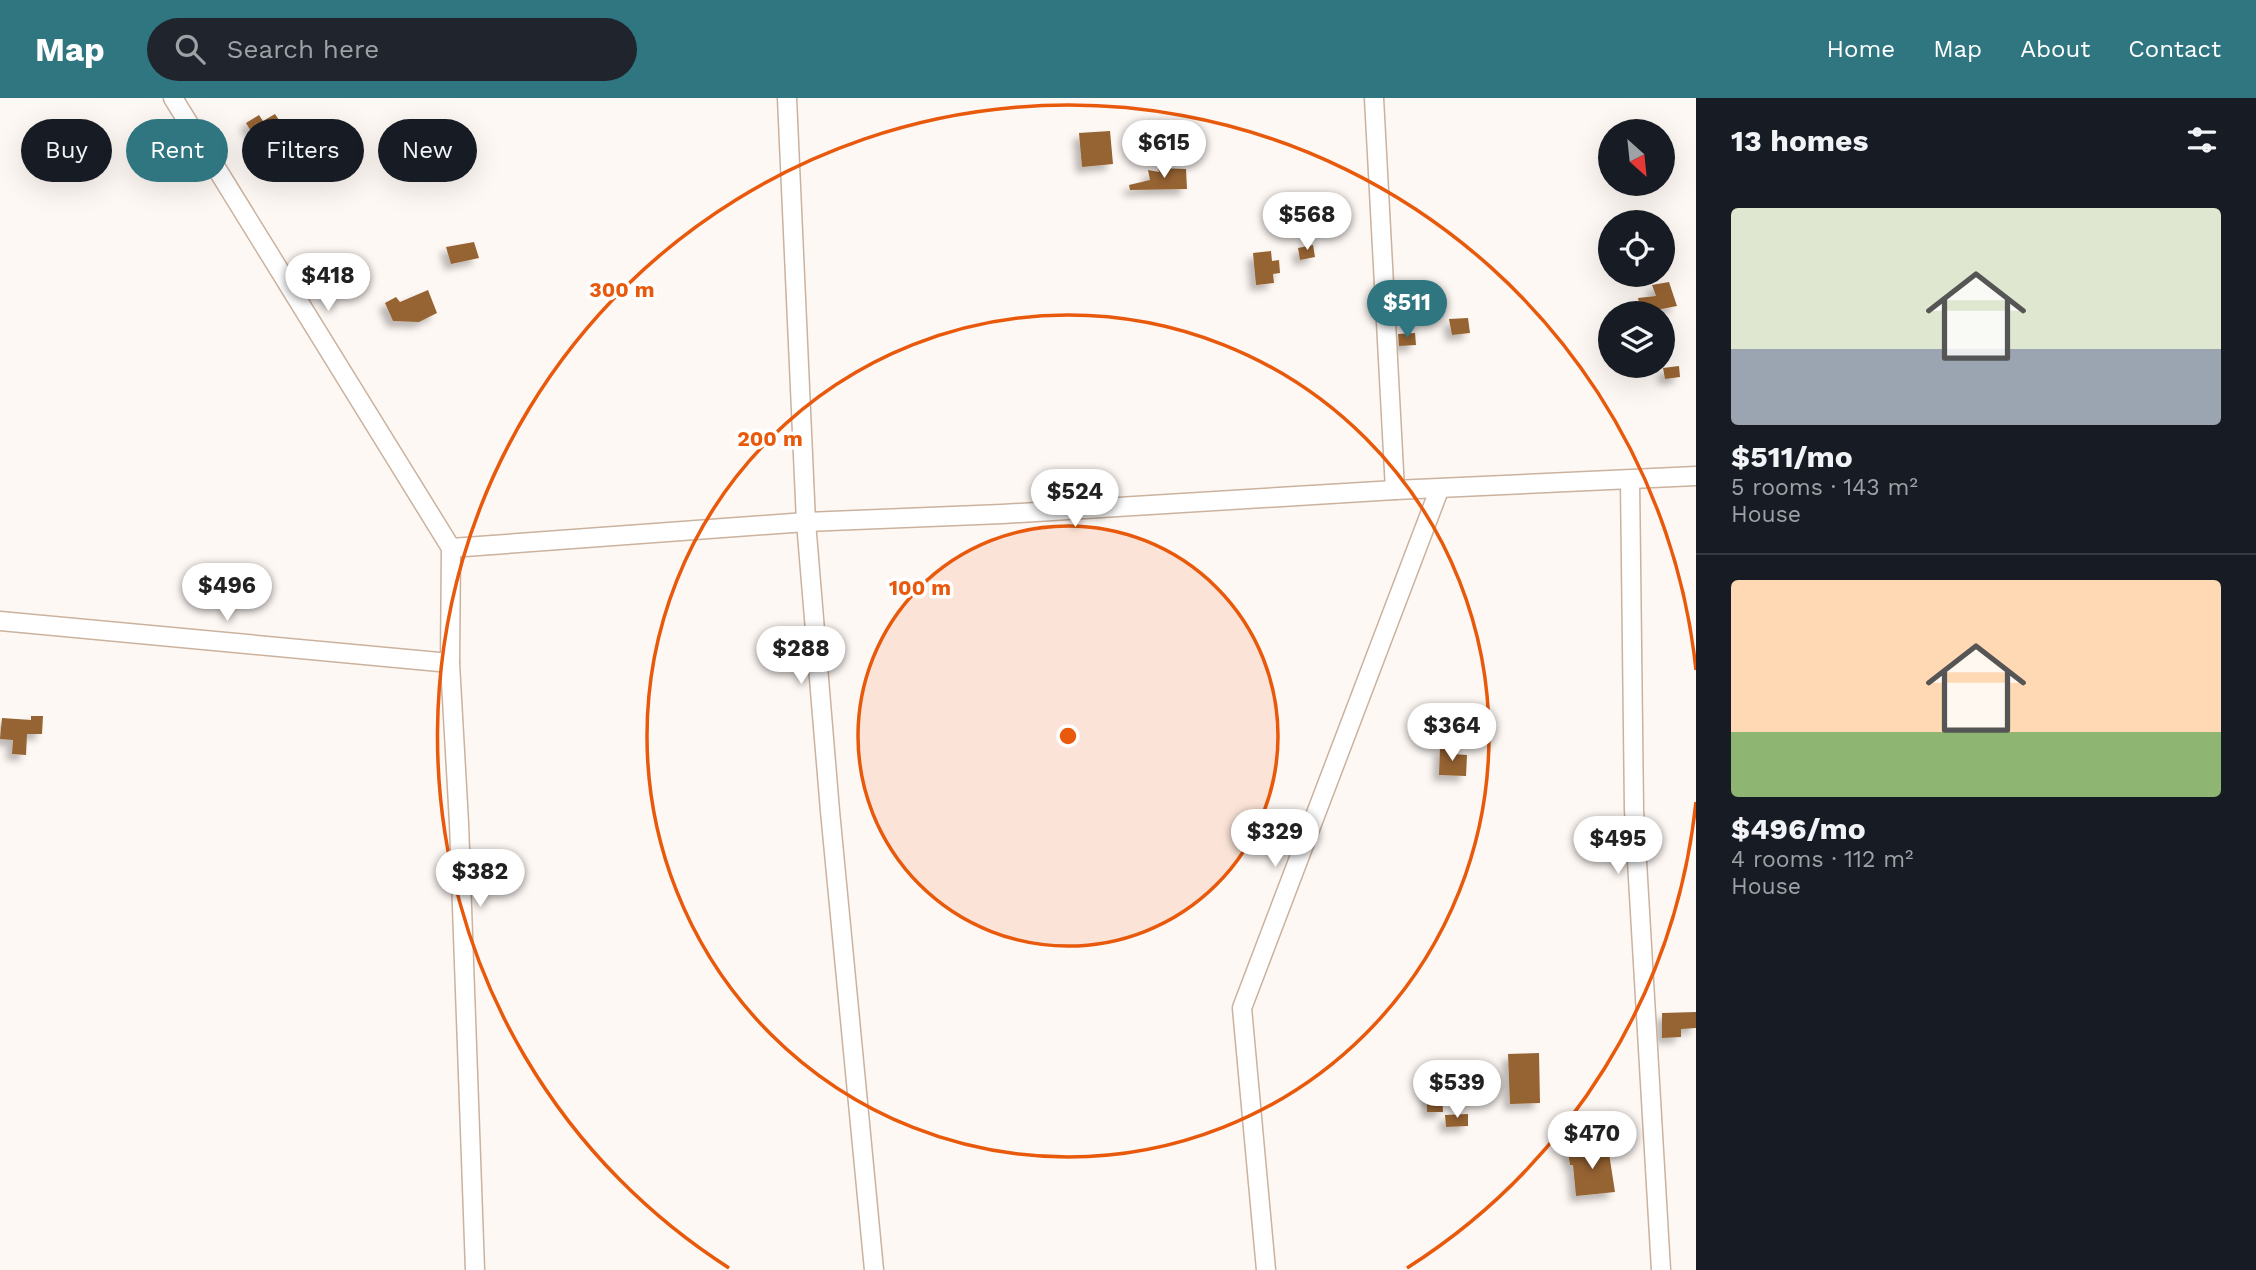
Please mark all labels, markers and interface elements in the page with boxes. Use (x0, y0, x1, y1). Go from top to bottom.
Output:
search box (147, 18, 637, 81)
text: Map (35, 30, 105, 69)
icon: search (171, 30, 209, 68)
text: Search here (227, 34, 379, 64)
text: Home (1827, 35, 1895, 63)
text: Map (1933, 35, 1982, 63)
text: About (2020, 35, 2090, 63)
text: Contact (2128, 35, 2221, 63)
chip: Buy (21, 119, 112, 182)
chip: Rent (126, 119, 228, 182)
chip: Filters (242, 119, 364, 182)
chip: New (378, 119, 477, 182)
north arrow (1598, 119, 1675, 196)
map controls (1598, 119, 1675, 378)
pin: $615 (1123, 120, 1205, 180)
icon: filters (2183, 121, 2221, 159)
text: 13 homes (1731, 123, 1868, 158)
text: $615 (1138, 129, 1190, 156)
pin: $568 (1266, 192, 1348, 252)
text: $568 (1279, 201, 1335, 228)
button: locate (1598, 210, 1675, 287)
icon: home (1913, 253, 2039, 379)
pin: $418 (287, 254, 369, 313)
text: $418 (301, 262, 355, 289)
text: 300 m (589, 277, 655, 302)
pin: $511 (1366, 280, 1448, 340)
text: $511 (1383, 289, 1431, 316)
button: layers (1598, 301, 1675, 378)
text: 200 m (737, 426, 803, 451)
text: $511/mo (1731, 439, 1853, 474)
pin: $524 (1034, 470, 1116, 529)
text: 5 rooms · 143 m² (1731, 474, 1918, 501)
text: $524 (1047, 478, 1103, 505)
text: House (1731, 501, 1801, 528)
pin: $496 (186, 564, 268, 623)
text: $496 (198, 572, 256, 599)
text: 100 m (889, 575, 951, 600)
icon: home (1913, 625, 2039, 751)
pin: $288 (760, 626, 842, 686)
text: $288 (772, 635, 830, 662)
pin: $364 (1411, 704, 1493, 763)
text: $364 (1423, 712, 1481, 739)
centre of rings (1056, 724, 1080, 748)
pin: $329 (1234, 810, 1316, 869)
text: $496/mo (1731, 811, 1866, 846)
pin: $495 (1577, 816, 1659, 876)
text: $329 (1247, 818, 1303, 845)
text: $495 (1589, 825, 1647, 852)
text: 4 rooms · 112 m² (1731, 846, 1913, 873)
pin: $382 (439, 850, 521, 909)
text: $382 (452, 858, 508, 885)
text: House (1731, 873, 1801, 900)
pin: $539 (1416, 1060, 1498, 1120)
text: $539 (1429, 1069, 1485, 1096)
pin: $470 (1551, 1112, 1633, 1171)
text: $470 (1564, 1120, 1620, 1147)

